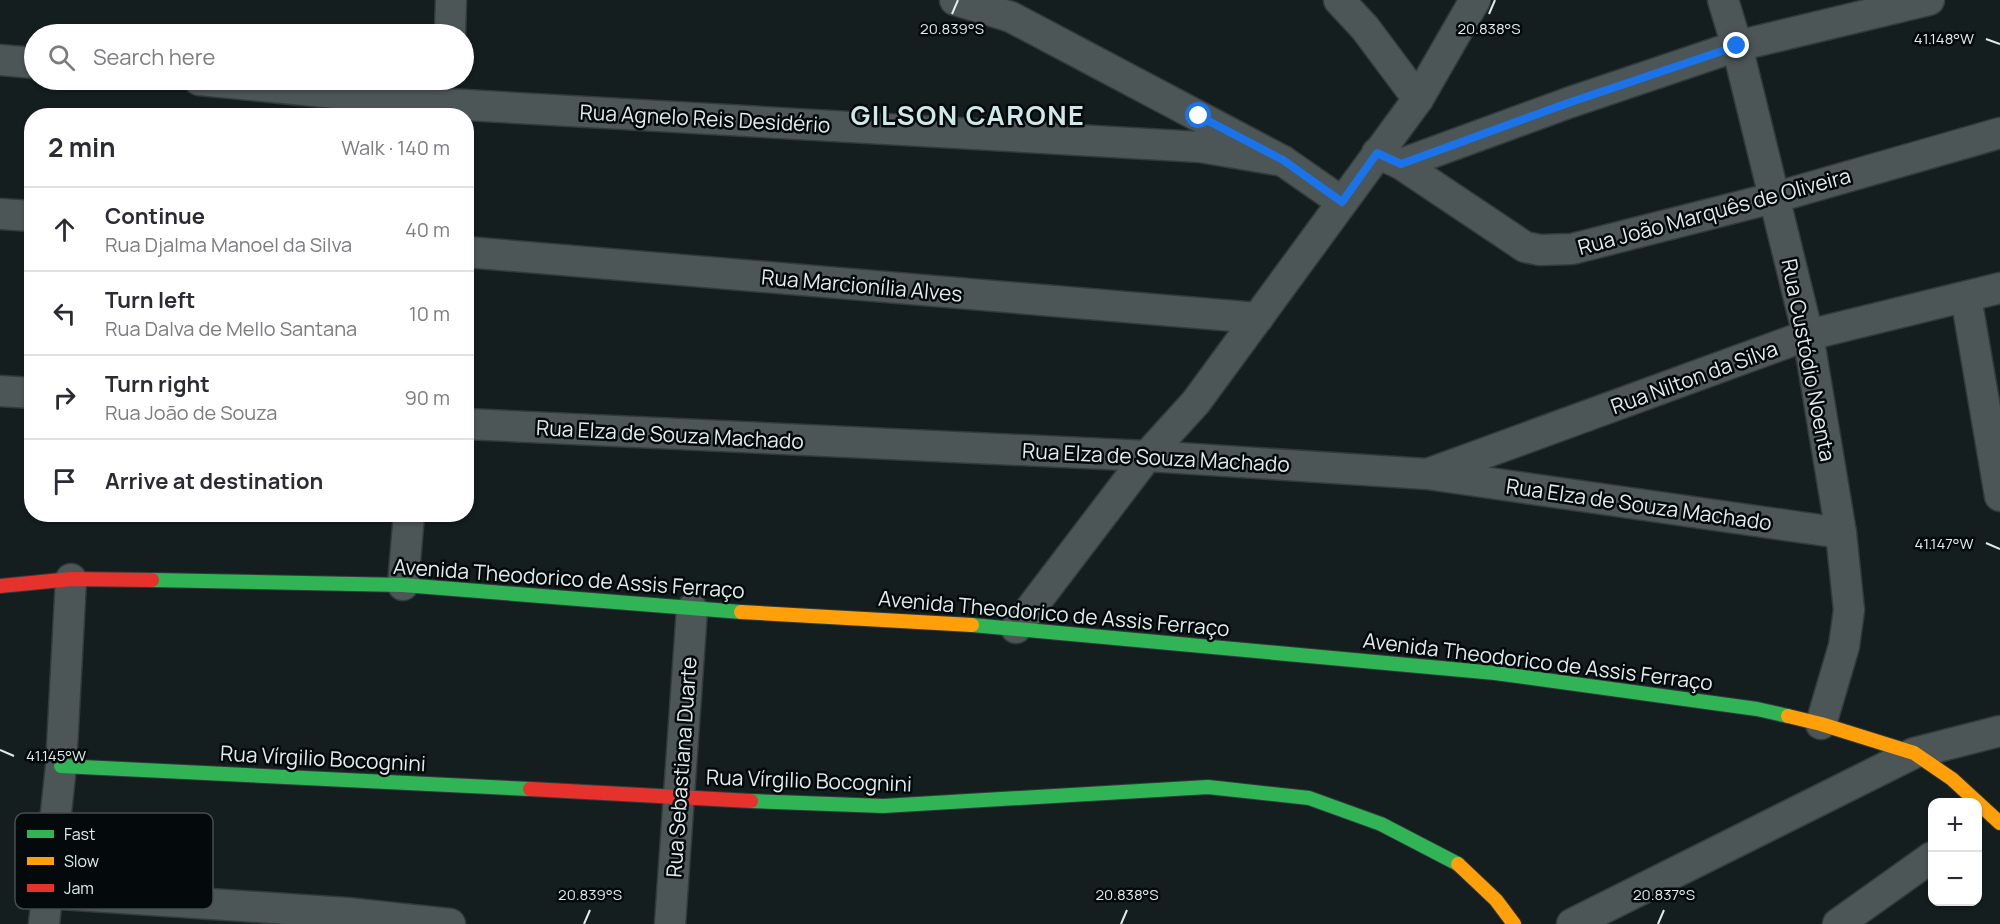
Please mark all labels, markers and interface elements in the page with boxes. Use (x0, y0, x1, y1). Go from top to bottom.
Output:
text: 20.839°S (920, 18, 984, 39)
text: 20.838°S (1457, 18, 1521, 39)
search box (24, 24, 474, 90)
text: 41.148°W (1914, 28, 1974, 49)
route end (1723, 32, 1749, 58)
icon: search (45, 41, 78, 74)
text: Search here (93, 42, 215, 72)
district label: GILSON CARONE (851, 96, 1085, 133)
street label: Rua Agnelo Reis Desidério (579, 97, 831, 139)
route start (1185, 102, 1211, 128)
text: 2 min (48, 129, 116, 165)
text: Walk · 140 m (341, 134, 450, 161)
street label: Rua João Marquês de Oliveira (1574, 161, 1854, 261)
text: Continue (105, 201, 205, 231)
icon: ahead (48, 213, 81, 246)
text: 40 m (405, 216, 450, 243)
text: Rua Djalma Manoel da Silva (105, 231, 352, 258)
street label: Rua Custódio Noenta (1776, 256, 1842, 464)
street label: Rua Marcionília Alves (760, 262, 964, 308)
text: Turn left (105, 285, 195, 315)
icon: left (48, 297, 81, 330)
text: 10 m (409, 300, 450, 327)
text: Rua Dalva de Mello Santana (105, 315, 357, 342)
street label: Rua Nilton da Silva (1607, 334, 1781, 420)
text: Turn right (105, 369, 210, 399)
icon: right (48, 381, 81, 414)
text: 90 m (404, 384, 450, 411)
text: Rua João de Souza (105, 399, 277, 426)
street label: Rua Elza de Souza Machado (536, 413, 804, 455)
street label: Rua Elza de Souza Machado (1022, 436, 1290, 478)
icon: arrive (48, 465, 81, 498)
text: Arrive at destination (105, 466, 323, 496)
street label: Rua Elza de Souza Machado (1504, 471, 1774, 537)
text: 41.147°W (1914, 533, 1974, 554)
street label: Avenida Theodorico de Assis Ferraço (392, 552, 746, 604)
street label: Avenida Theodorico de Assis Ferraço (877, 584, 1231, 642)
street label: Avenida Theodorico de Assis Ferraço (1361, 626, 1715, 696)
street label: Rua Sebastiana Duarte (659, 656, 703, 878)
street label: Rua Vírgilio Bocognini (219, 739, 427, 777)
text: 41.145°W (26, 745, 86, 766)
street label: Rua Vírgilio Bocognini (706, 762, 912, 798)
map controls (1928, 798, 1982, 906)
button: + (1928, 798, 1982, 852)
legend (15, 813, 213, 909)
text: Fast (64, 823, 95, 845)
text: Slow (64, 850, 99, 872)
button: − (1928, 852, 1982, 906)
text: Jam (64, 877, 94, 899)
text: 20.839°S (558, 884, 622, 905)
text: 20.838°S (1095, 884, 1159, 905)
text: 20.837°S (1633, 884, 1695, 905)

